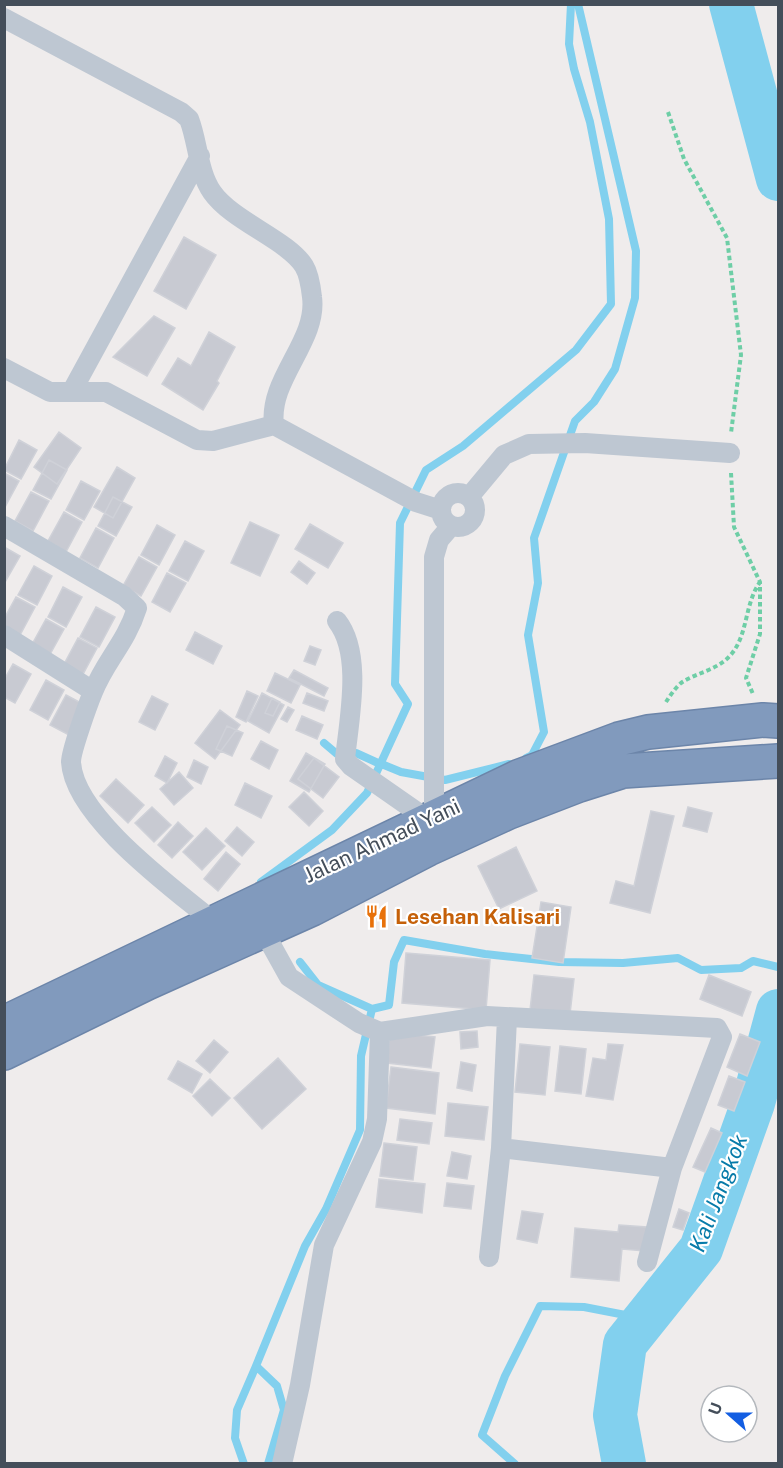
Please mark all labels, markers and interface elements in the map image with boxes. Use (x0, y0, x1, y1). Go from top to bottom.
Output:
street label: Jalan Ahmad Yani (300, 793, 464, 888)
restaurant icon: Lesehan Kalisari (364, 904, 390, 930)
place label: Lesehan Kalisari (395, 904, 560, 929)
water label: Kali Jangkok (684, 1130, 752, 1255)
north arrow (699, 1384, 759, 1444)
text: U (705, 1400, 726, 1418)

